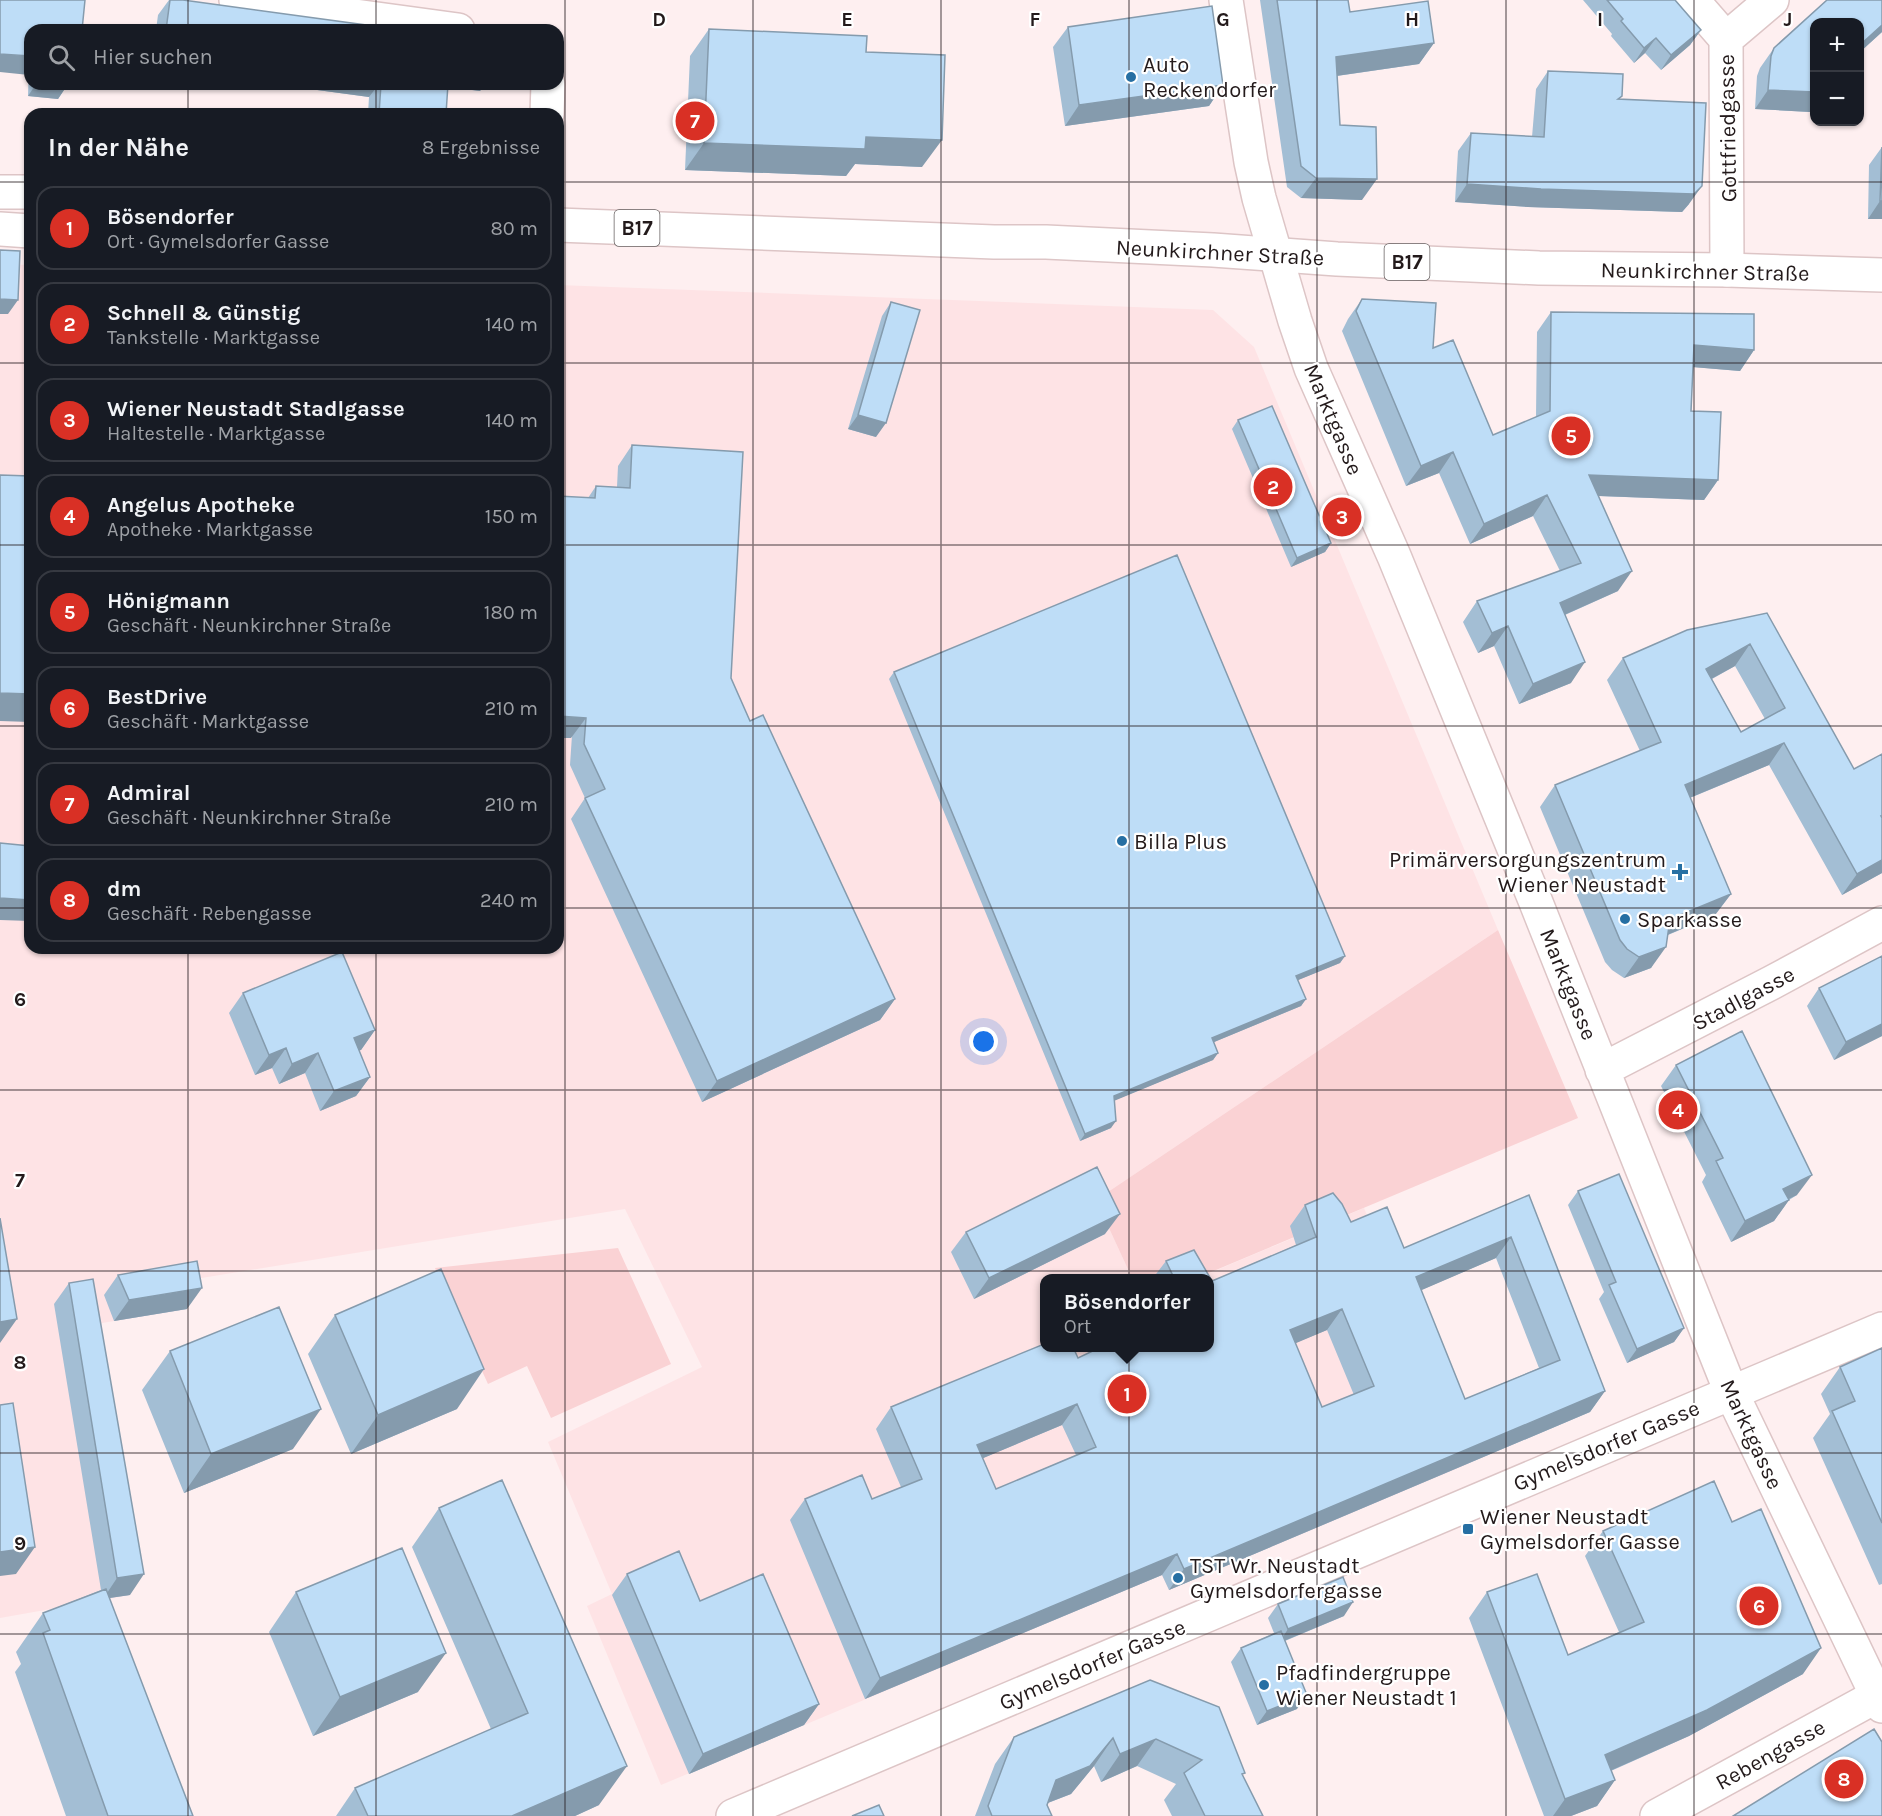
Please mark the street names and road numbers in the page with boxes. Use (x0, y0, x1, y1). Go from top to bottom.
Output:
street label: Gottfriedgasse (1714, 54, 1742, 202)
road number: B17 (614, 210, 660, 246)
street label: Neunkirchner Straße (1115, 235, 1325, 271)
road number: B17 (1384, 244, 1430, 280)
street label: Neunkirchner Straße (1600, 257, 1810, 287)
street label: Marktgasse (1298, 360, 1368, 479)
street label: Marktgasse (1534, 925, 1602, 1044)
street label: Stadlgasse (1688, 961, 1799, 1037)
street label: Marktgasse (1714, 1375, 1788, 1494)
street label: Gymelsdorfer Gasse (1509, 1395, 1703, 1497)
street label: Gymelsdorfer Gasse (995, 1614, 1189, 1716)
street label: Rebengasse (1711, 1714, 1830, 1796)

